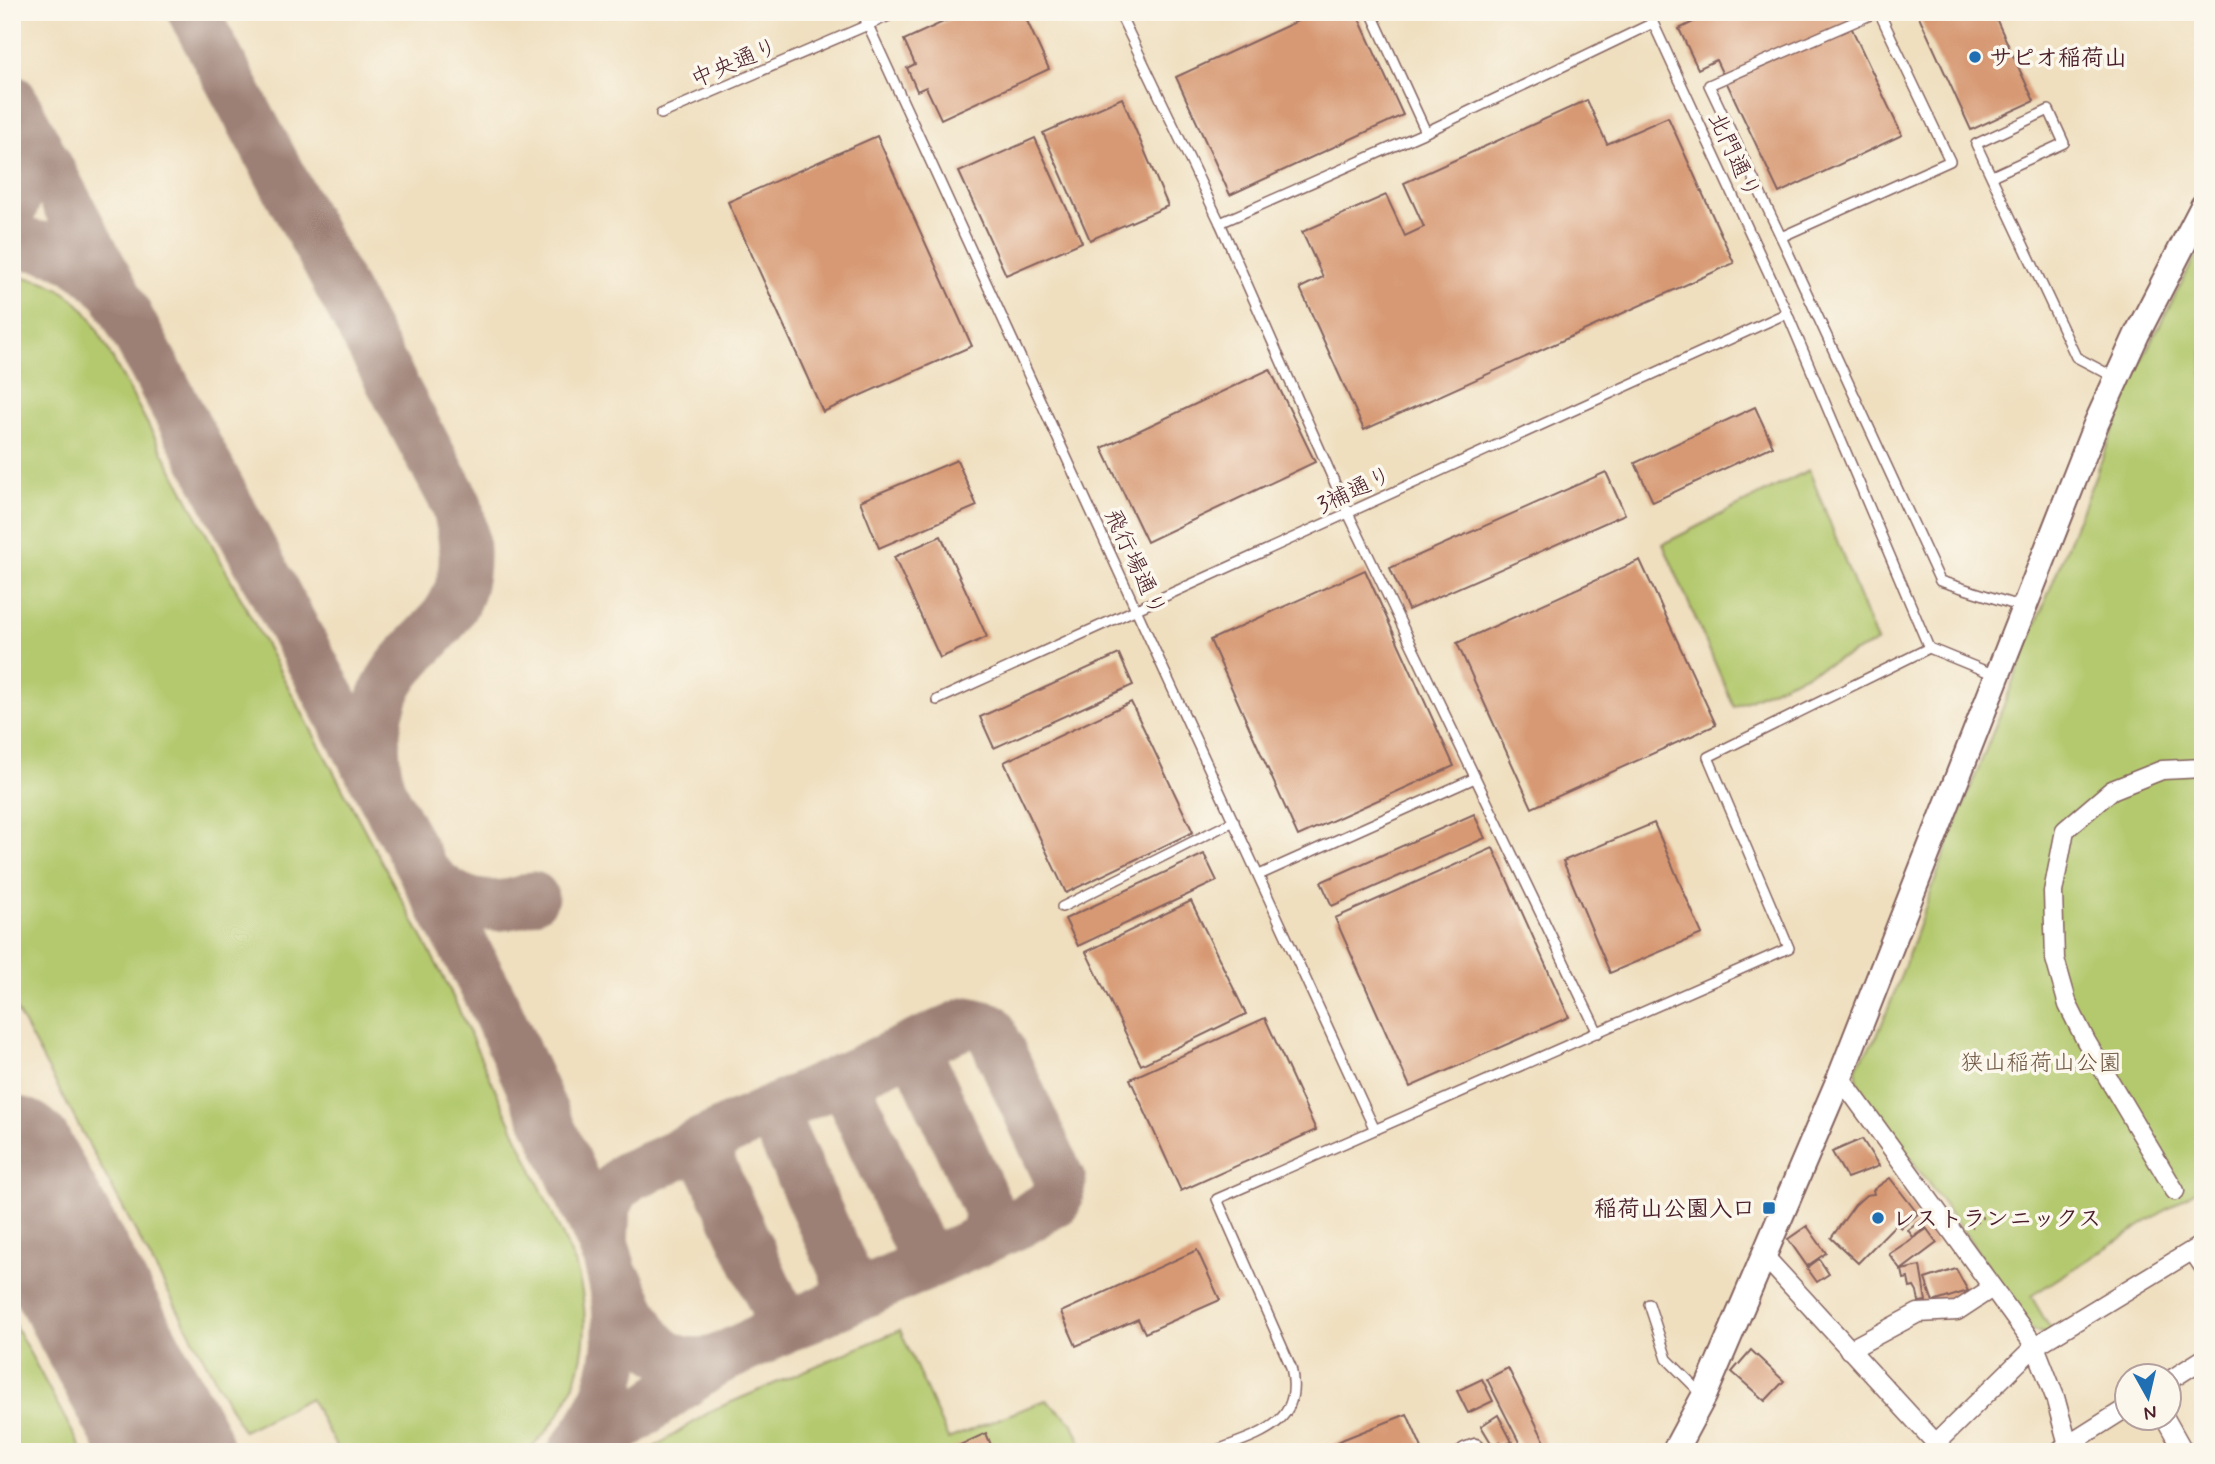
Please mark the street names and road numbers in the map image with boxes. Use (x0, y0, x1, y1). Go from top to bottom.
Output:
street label: 中央通り (687, 32, 783, 96)
street label: 北門通り (1700, 108, 1766, 204)
street label: 3補通り (1313, 460, 1397, 521)
street label: 飛行場通り (1096, 504, 1172, 621)

